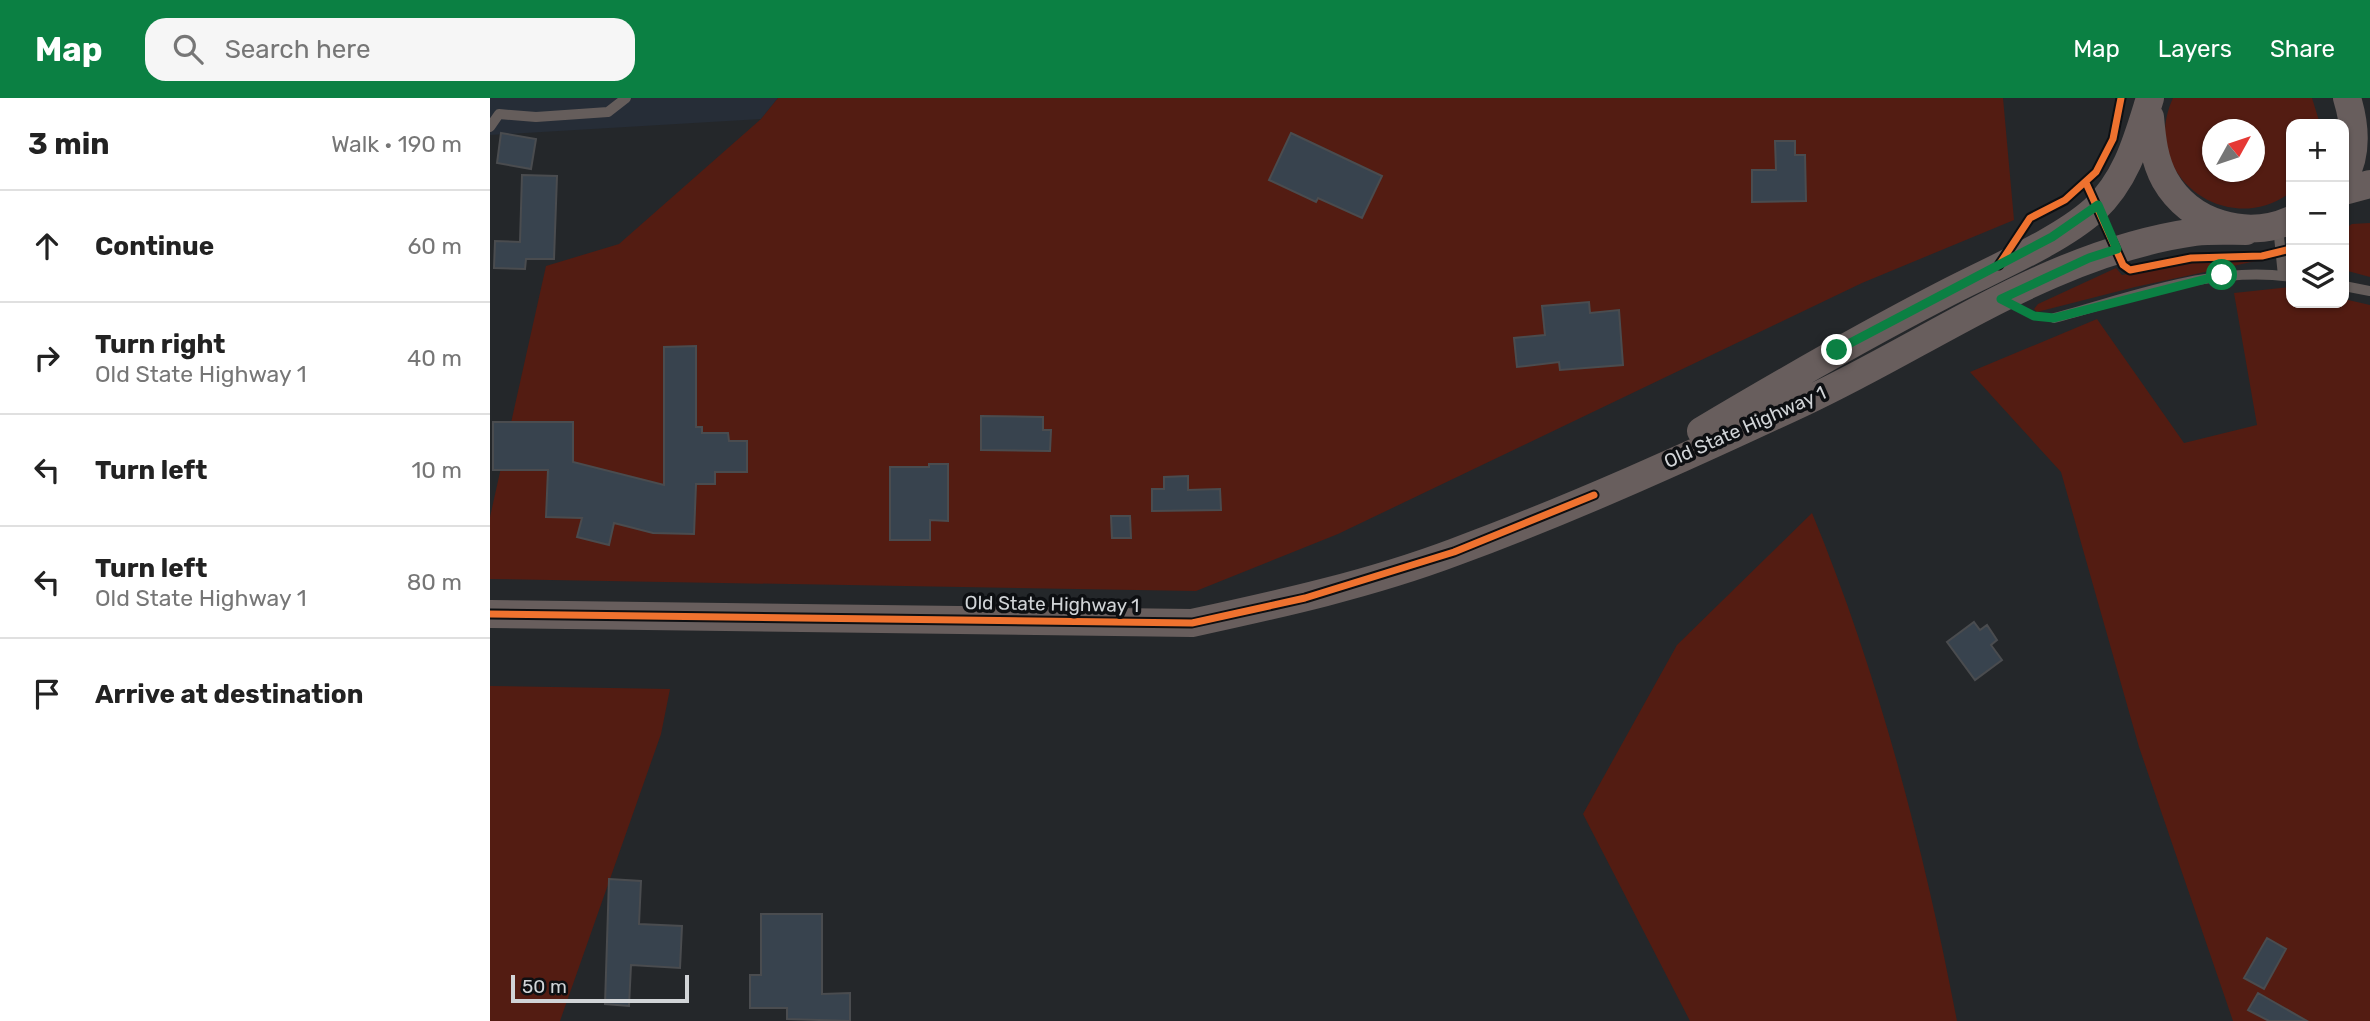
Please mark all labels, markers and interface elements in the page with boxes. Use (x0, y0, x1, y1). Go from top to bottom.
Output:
search box (145, 18, 635, 81)
text: Map (35, 30, 103, 69)
icon: search (169, 30, 207, 68)
text: Search here (225, 34, 370, 65)
text: Map (2073, 35, 2120, 63)
text: Layers (2158, 35, 2232, 63)
text: Share (2270, 35, 2335, 63)
north arrow (2202, 119, 2265, 182)
map controls (2286, 119, 2349, 308)
button: + (2286, 119, 2349, 182)
text: 3 min (28, 126, 110, 162)
text: Walk · 190 m (331, 130, 462, 158)
button: − (2286, 182, 2349, 245)
icon: ahead (28, 227, 66, 265)
text: Continue (95, 231, 214, 262)
text: 60 m (407, 232, 462, 260)
button: layers (2286, 245, 2349, 308)
route start (2206, 259, 2237, 290)
text: Turn right (95, 329, 225, 360)
route end (1821, 334, 1852, 365)
icon: right (28, 339, 66, 377)
text: 40 m (407, 344, 462, 372)
text: Old State Highway 1 (95, 360, 307, 388)
street label: Old State Highway 1 (1661, 381, 1829, 473)
icon: left (28, 451, 66, 489)
text: Turn left (95, 455, 207, 486)
text: 10 m (411, 456, 462, 484)
text: Turn left (95, 553, 207, 584)
icon: left (28, 563, 66, 601)
text: 80 m (407, 568, 462, 596)
text: Old State Highway 1 (95, 584, 307, 612)
street label: Old State Highway 1 (964, 591, 1140, 617)
icon: arrive (28, 675, 66, 713)
text: Arrive at destination (95, 679, 363, 710)
scale bar (511, 972, 690, 1004)
text: 50 m (522, 975, 567, 998)

